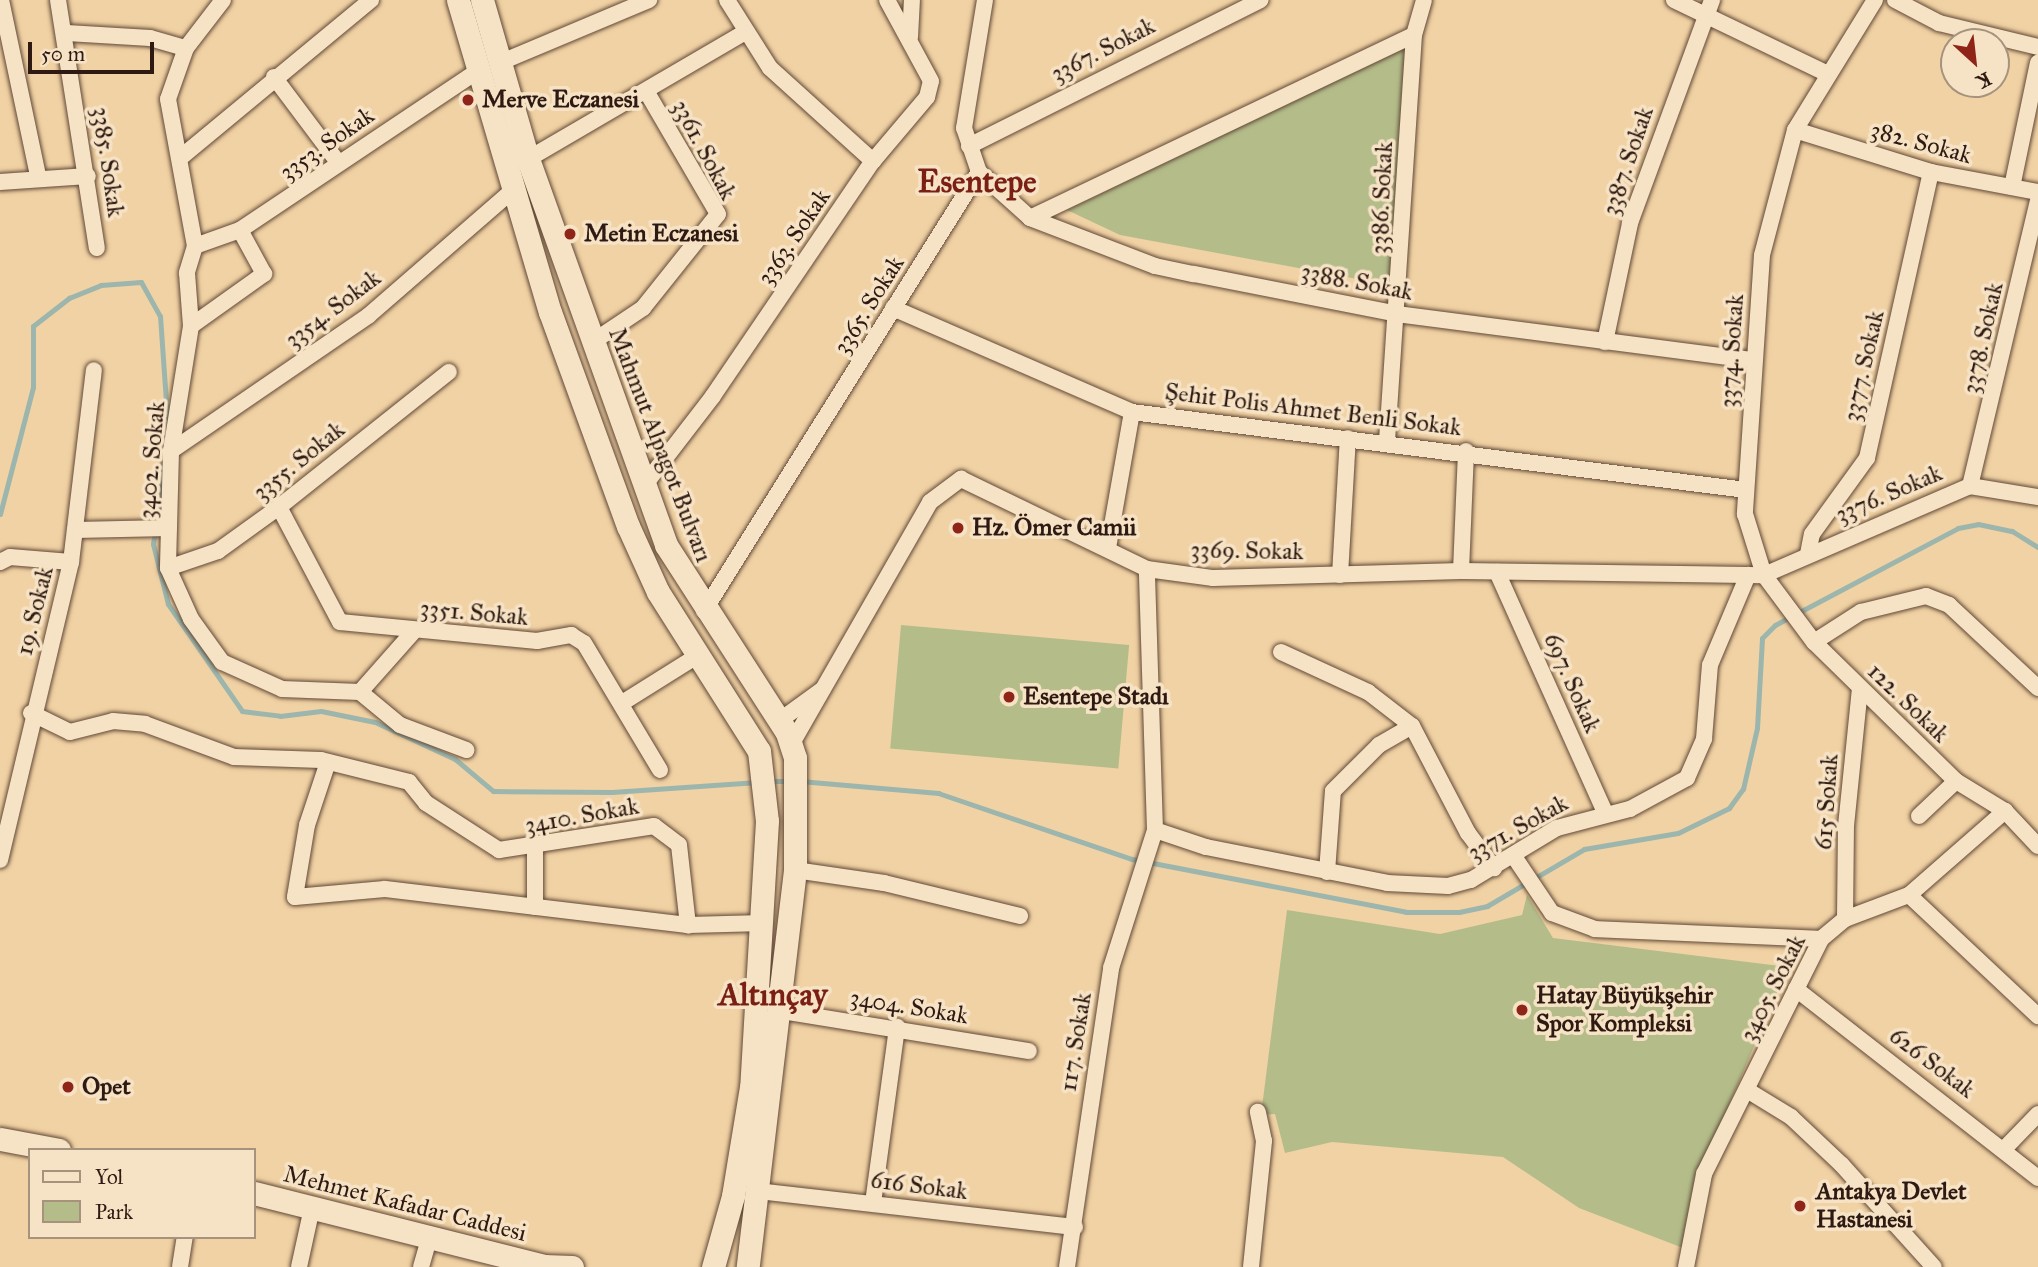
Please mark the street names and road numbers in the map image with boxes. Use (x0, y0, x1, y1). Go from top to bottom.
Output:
street label: 3367. Sokak (1046, 12, 1160, 88)
street label: 3361. Sokak (666, 95, 742, 205)
street label: 3353. Sokak (274, 101, 380, 187)
street label: 3387. Sokak (1596, 103, 1660, 219)
street label: 3385. Sokak (86, 105, 130, 219)
street label: 382. Sokak (1867, 116, 1975, 170)
street label: 3386. Sokak (1365, 141, 1399, 255)
street label: 3363. Sokak (751, 184, 837, 290)
street label: 3365. Sokak (827, 250, 911, 360)
street label: 3388. Sokak (1299, 257, 1415, 307)
street label: 3354. Sokak (280, 264, 386, 354)
street label: 3378. Sokak (1956, 280, 2010, 396)
street label: 3374. Sokak (1714, 293, 1750, 409)
street label: 3377. Sokak (1837, 308, 1891, 424)
street label: Mahmut Alpagot Bulvarı (602, 324, 718, 566)
street label: Şehit Polis Ahmet Benli Sokak (1163, 378, 1463, 442)
street label: 3402. Sokak (133, 400, 171, 520)
street label: 3355. Sokak (247, 415, 351, 507)
street label: 3376. Sokak (1831, 459, 1947, 529)
street label: 3369. Sokak (1190, 536, 1304, 566)
street label: 19. Sokak (10, 564, 60, 658)
street label: 3351. Sokak (419, 594, 529, 632)
street label: 697. Sokak (1537, 629, 1607, 737)
street label: 122. Sokak (1861, 657, 1955, 749)
street label: 615 Sokak (1809, 753, 1845, 851)
street label: 3371. Sokak (1463, 789, 1573, 867)
street label: 3410. Sokak (523, 792, 641, 840)
street label: 3405. Sokak (1734, 930, 1812, 1046)
street label: 3404. Sokak (848, 983, 970, 1031)
street label: 117. Sokak (1054, 990, 1098, 1094)
street label: 626 Sokak (1883, 1021, 1981, 1105)
street label: Mehmet Kafadar Caddesi (281, 1160, 529, 1248)
street label: 616 Sokak (869, 1166, 969, 1206)

